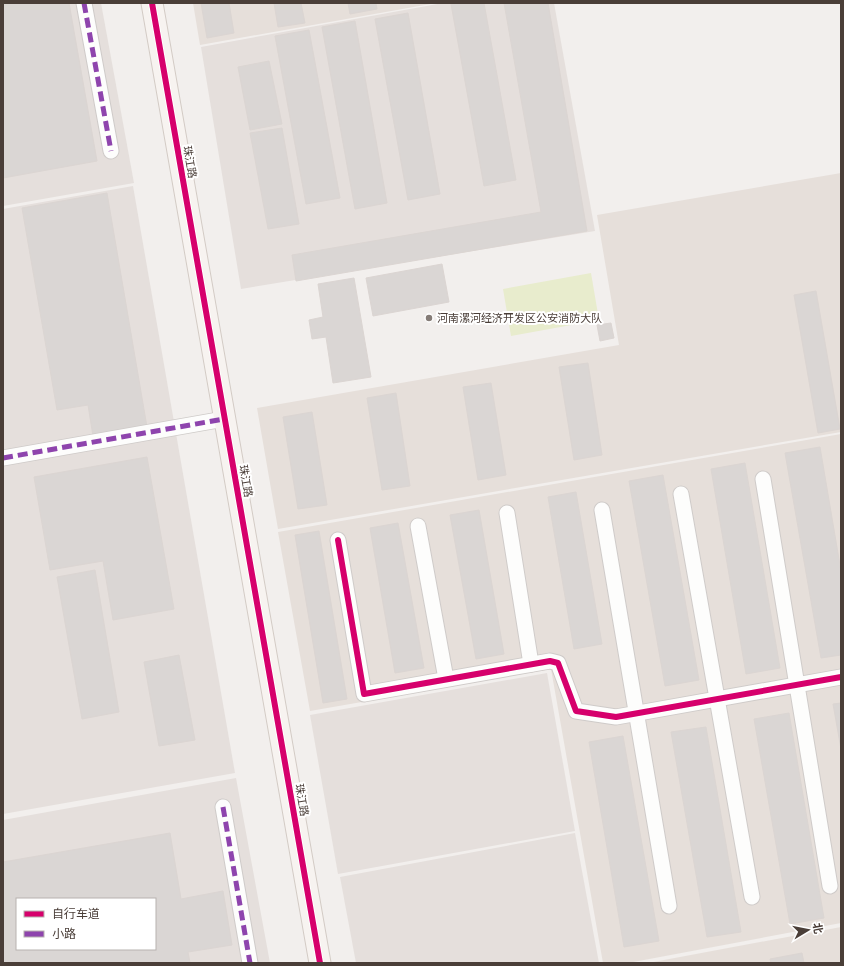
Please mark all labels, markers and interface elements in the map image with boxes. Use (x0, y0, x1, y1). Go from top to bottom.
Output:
street label: 珠江路 (179, 144, 201, 180)
place label: 河南漯河经济开发区公安消防大队 (437, 310, 602, 326)
marker: 河南漯河经济开发区公安消防大队 (424, 313, 434, 323)
street label: 珠江路 (235, 463, 257, 499)
street label: 珠江路 (291, 782, 313, 818)
legend (16, 898, 156, 950)
text: 自行车道 (52, 904, 100, 923)
north arrow (788, 910, 828, 950)
text: 北 (809, 921, 827, 935)
text: 小路 (52, 924, 76, 943)

